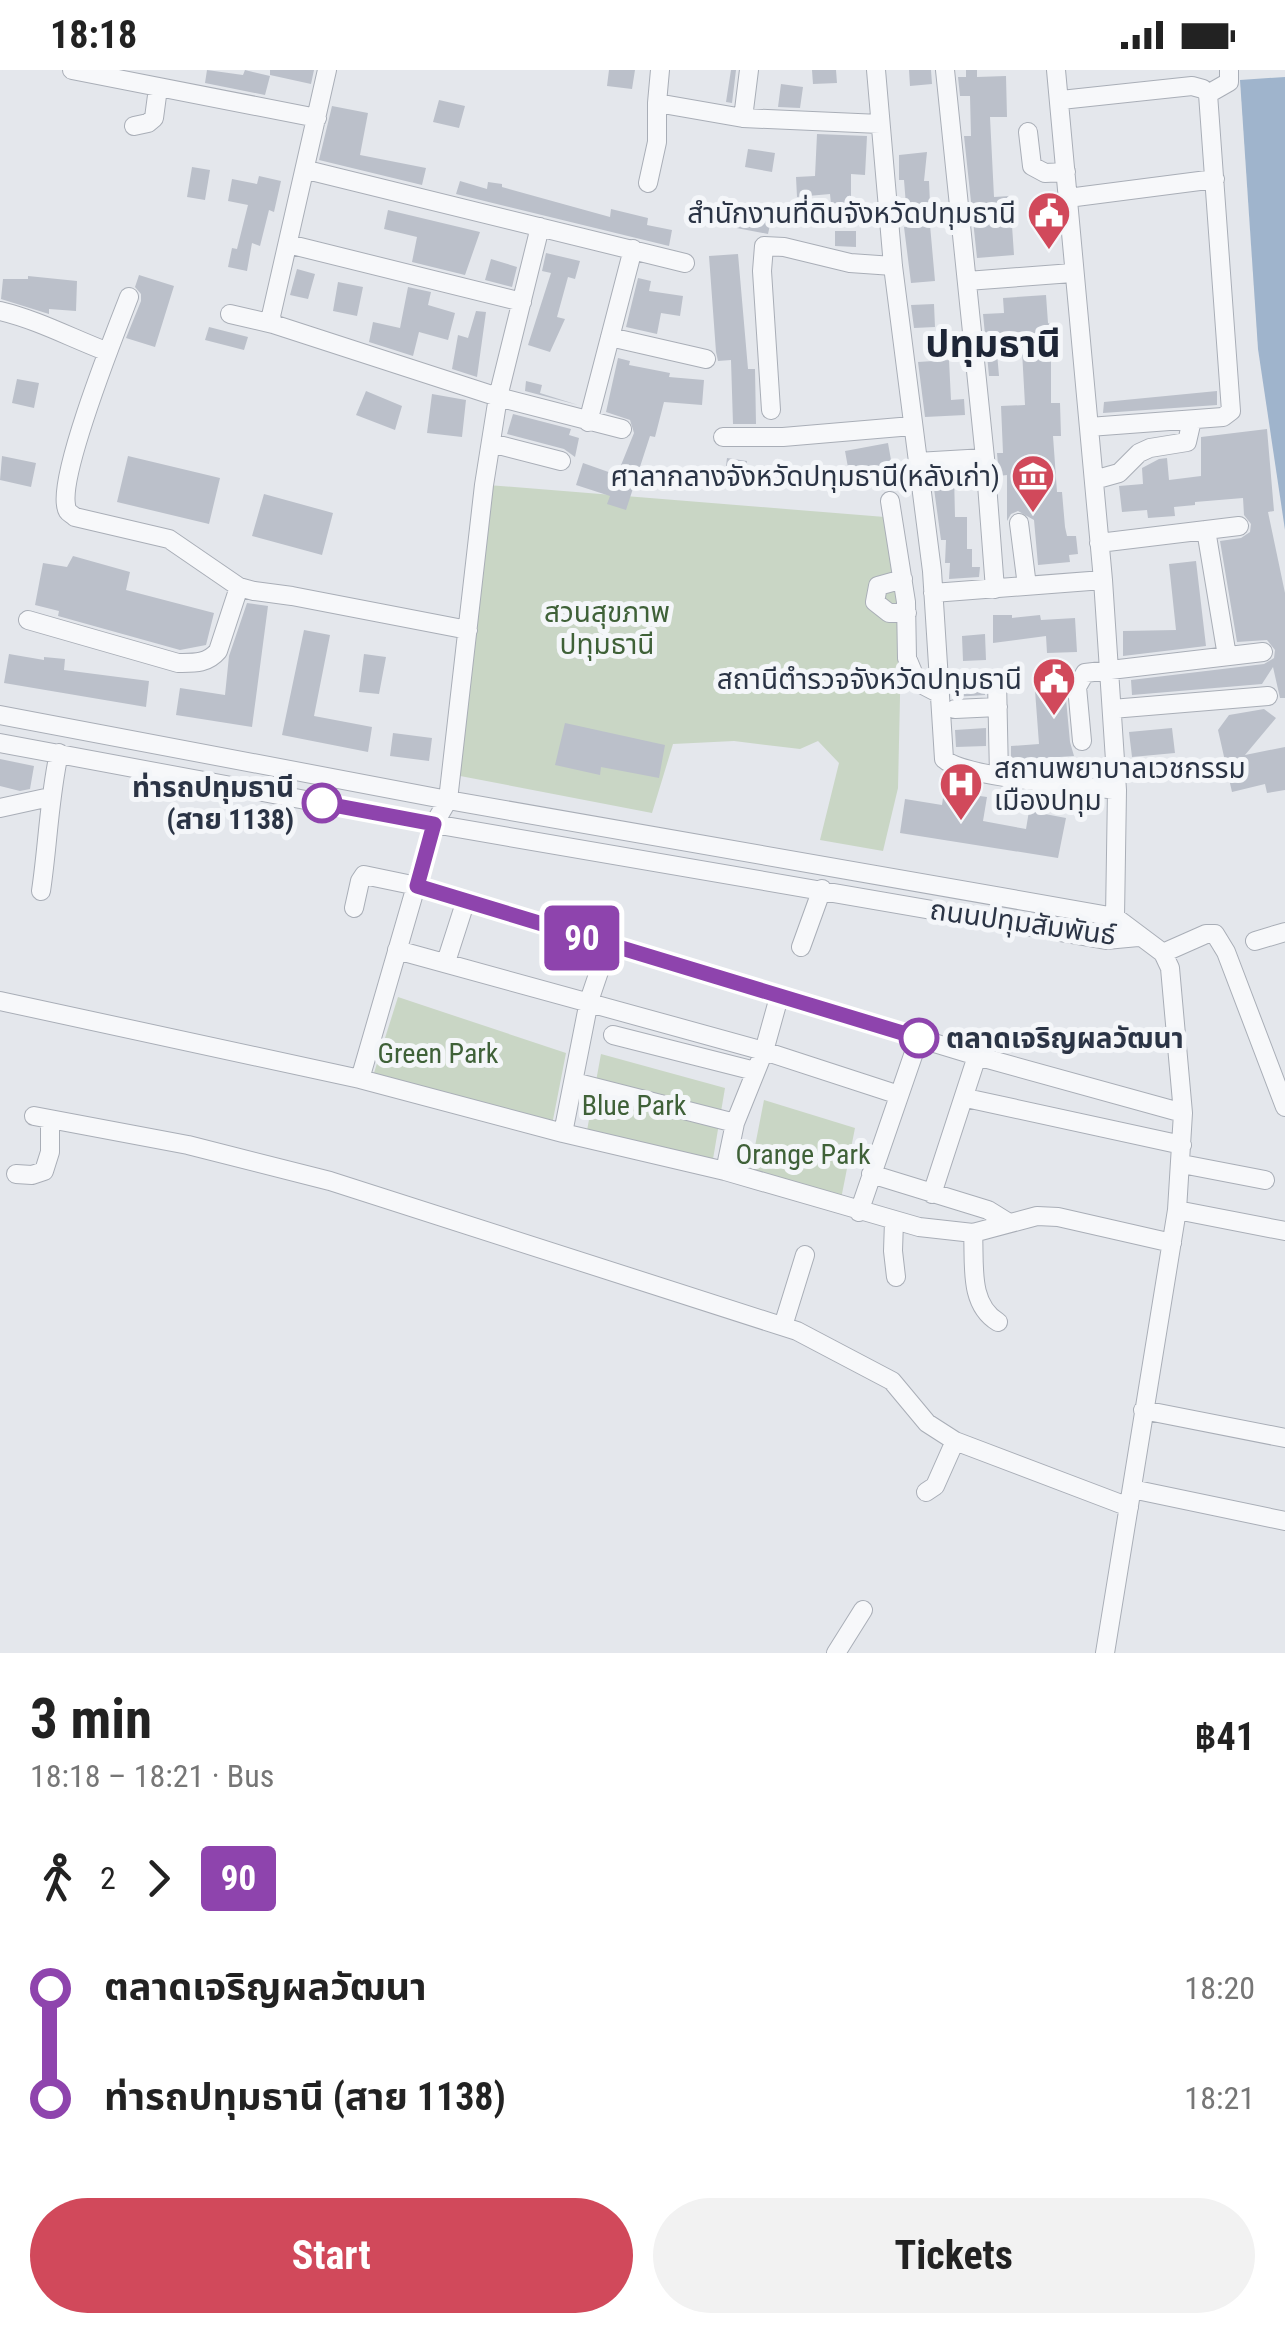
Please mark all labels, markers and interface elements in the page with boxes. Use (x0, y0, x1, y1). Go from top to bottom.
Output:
text: 18:18 (50, 13, 137, 57)
public building icon: สำนักงานที่ดินจังหวัดปทุมธานี (1026, 190, 1072, 251)
place label: สำนักงานที่ดินจังหวัดปทุมธานี (687, 194, 1016, 230)
district label: ปทุมธานี (925, 322, 1061, 367)
museum icon: ศาลากลางจังหวัดปทุมธานี(หลังเก่า) (1010, 453, 1056, 514)
place label: ศาลากลางจังหวัดปทุมธานี(หลังเก่า) (611, 460, 1000, 493)
park label: สวนสุขภาพ ปทุมธานี (544, 596, 670, 661)
public building icon: สถานีตำรวจจังหวัดปทุมธานี (1031, 656, 1077, 717)
place label: สถานีตำรวจจังหวัดปทุมธานี (717, 663, 1022, 696)
place label: สถานพยาบาลเวชกรรม เมืองปทุม (994, 752, 1246, 817)
hospital icon: สถานพยาบาลเวชกรรม เมืองปทุม (938, 761, 984, 822)
place label: ท่ารถปทุมธานี (สาย 1138) (132, 771, 294, 836)
marker: ท่ารถปทุมธานี (สาย 1138) (303, 784, 341, 822)
street label: ถนนปทุมสัมพันธ์ (928, 893, 1119, 952)
line badge: 90 (537, 906, 627, 970)
text: 90 (564, 918, 600, 959)
marker: ตลาดเจริญผลวัฒนา (900, 1019, 938, 1057)
place label: ตลาดเจริญผลวัฒนา (946, 1022, 1184, 1055)
park label: Green Park (378, 1037, 499, 1070)
park label: Blue Park (582, 1089, 687, 1122)
park label: Orange Park (735, 1138, 871, 1171)
text: 3 min (30, 1687, 152, 1751)
text: ฿41 (1195, 1715, 1255, 1759)
text: 18:18 – 18:21 · Bus (30, 1757, 274, 1795)
icon: walk (30, 1851, 85, 1906)
icon: forward (131, 1851, 186, 1906)
text: 90 (221, 1858, 256, 1899)
text: 2 (100, 1859, 116, 1897)
text: ตลาดเจริญผลวัฒนา (104, 1965, 427, 2009)
text: 18:20 (1184, 1969, 1255, 2007)
text: ท่ารถปทุมธานี (สาย 1138) (104, 2075, 506, 2119)
text: 18:21 (1184, 2079, 1255, 2117)
button: Start (30, 2198, 633, 2313)
button: Tickets (653, 2198, 1255, 2313)

